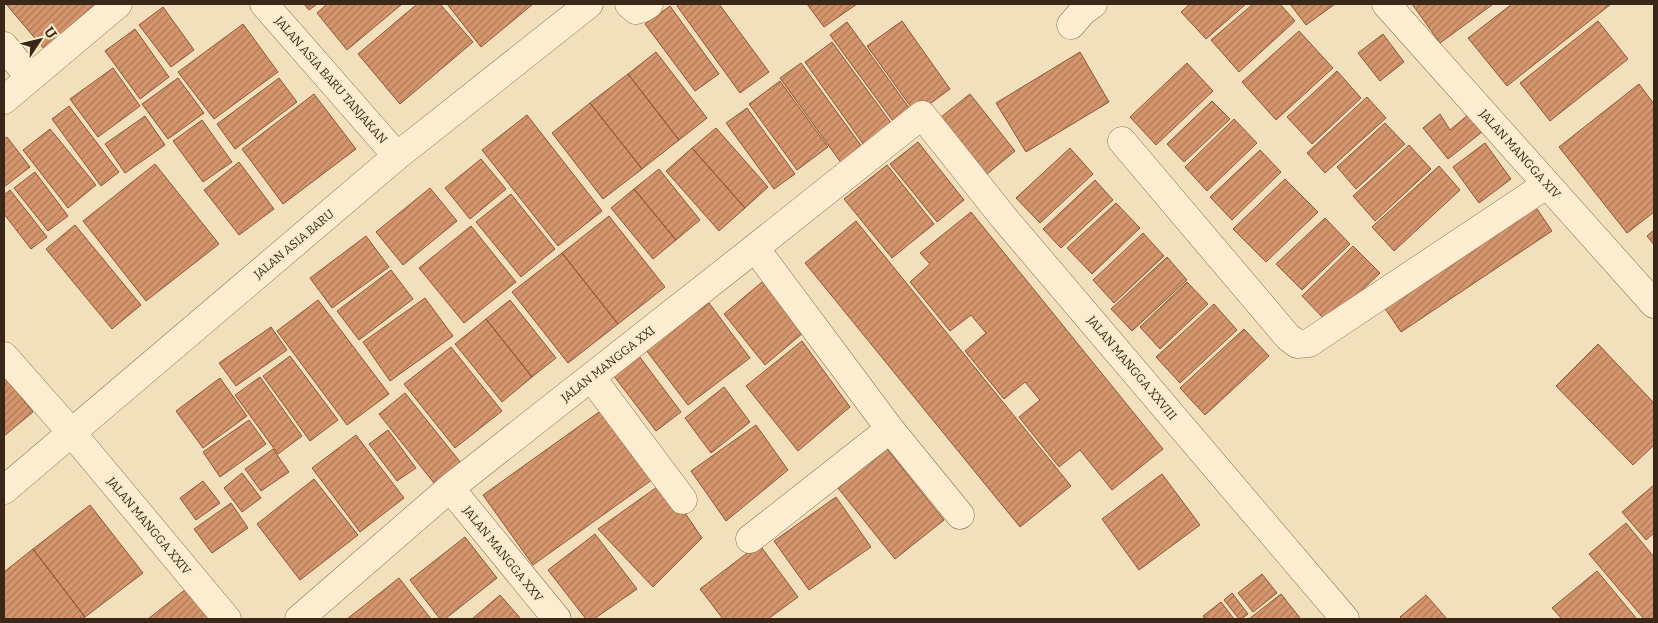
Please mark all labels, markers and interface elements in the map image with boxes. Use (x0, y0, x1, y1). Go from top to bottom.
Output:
street label: JALAN ASIA BARU TANJAKAN (271, 13, 390, 147)
north arrow (15, 15, 65, 65)
text: U (40, 24, 61, 42)
street label: JALAN MANGGA XIV (1476, 106, 1564, 202)
street label: JALAN ASIA BARU (250, 206, 337, 282)
street label: JALAN MANGGA XXVIII (1084, 312, 1180, 423)
street label: JALAN MANGGA XXI (558, 323, 658, 405)
street label: JALAN MANGGA XXIV (104, 474, 194, 578)
street label: JALAN MANGGA XXV (459, 503, 546, 605)

